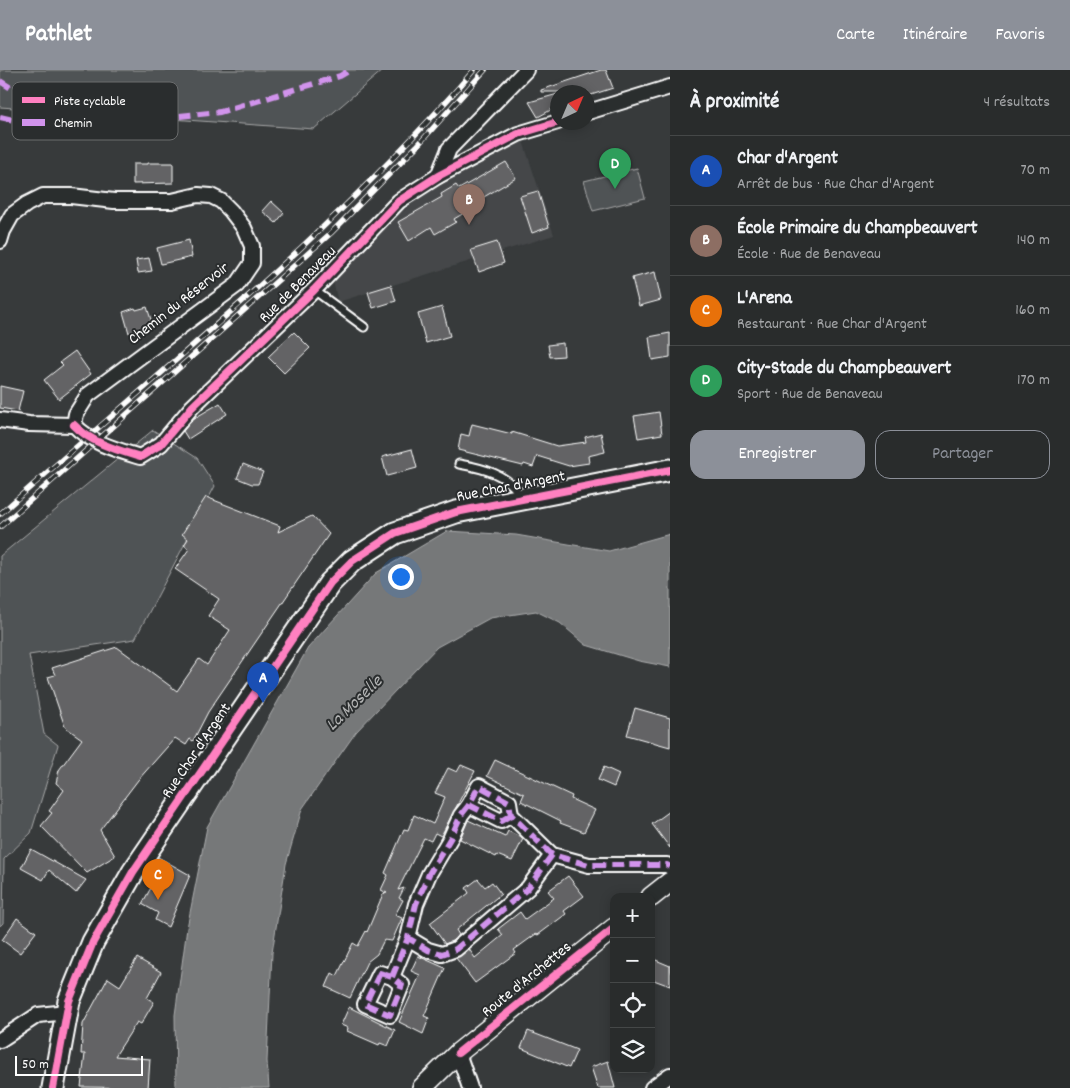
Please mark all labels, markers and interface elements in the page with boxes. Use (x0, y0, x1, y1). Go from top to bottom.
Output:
text: Pathlet (25, 18, 92, 52)
text: Carte (836, 23, 875, 48)
text: Itinéraire (903, 23, 967, 48)
text: Favoris (995, 23, 1045, 48)
legend (12, 82, 178, 140)
north arrow (550, 85, 595, 130)
text: À proximité (690, 88, 779, 118)
text: 4 résultats (983, 91, 1050, 114)
text: Piste cyclable (54, 92, 126, 112)
text: Chemin (54, 114, 92, 134)
text: Char d'Argent (737, 146, 838, 173)
pin: D (599, 148, 631, 189)
text: A (702, 159, 710, 182)
text: 70 m (1020, 159, 1050, 182)
text: Arrêt de bus · Rue Char d'Argent (737, 173, 934, 196)
pin: B (453, 184, 485, 225)
text: École Primaire du Champbeauvert (737, 216, 978, 243)
text: B (702, 229, 710, 252)
text: 140 m (1016, 229, 1050, 252)
street label: Rue de Benaveau (254, 241, 342, 329)
text: École · Rue de Benaveau (737, 243, 881, 266)
street label: Chemin du Réservoir (124, 257, 234, 351)
text: L'Arena (737, 286, 792, 313)
text: C (702, 299, 710, 322)
text: 160 m (1015, 299, 1050, 322)
text: Restaurant · Rue Char d'Argent (737, 313, 927, 336)
text: City-Stade du Champbeauvert (737, 356, 951, 383)
text: D (702, 369, 710, 392)
text: 170 m (1017, 369, 1050, 392)
text: Sport · Rue de Benaveau (737, 383, 883, 406)
button: Enregistrer (690, 430, 865, 479)
button: Partager (875, 430, 1050, 479)
street label: Rue Char d'Argent (455, 465, 567, 509)
your location (388, 564, 414, 590)
pin: A (247, 662, 279, 703)
water label: La Moselle (321, 670, 390, 737)
street label: Rue Char d'Argent (157, 699, 237, 803)
pin: C (142, 859, 174, 900)
map controls (610, 893, 655, 1073)
button: + (610, 893, 655, 938)
street label: Route d'Archettes (477, 936, 577, 1024)
button: − (610, 938, 655, 983)
button: locate (610, 983, 655, 1028)
button: layers (610, 1028, 655, 1073)
scale bar (15, 1053, 142, 1076)
text: 50 m (22, 1055, 49, 1075)

